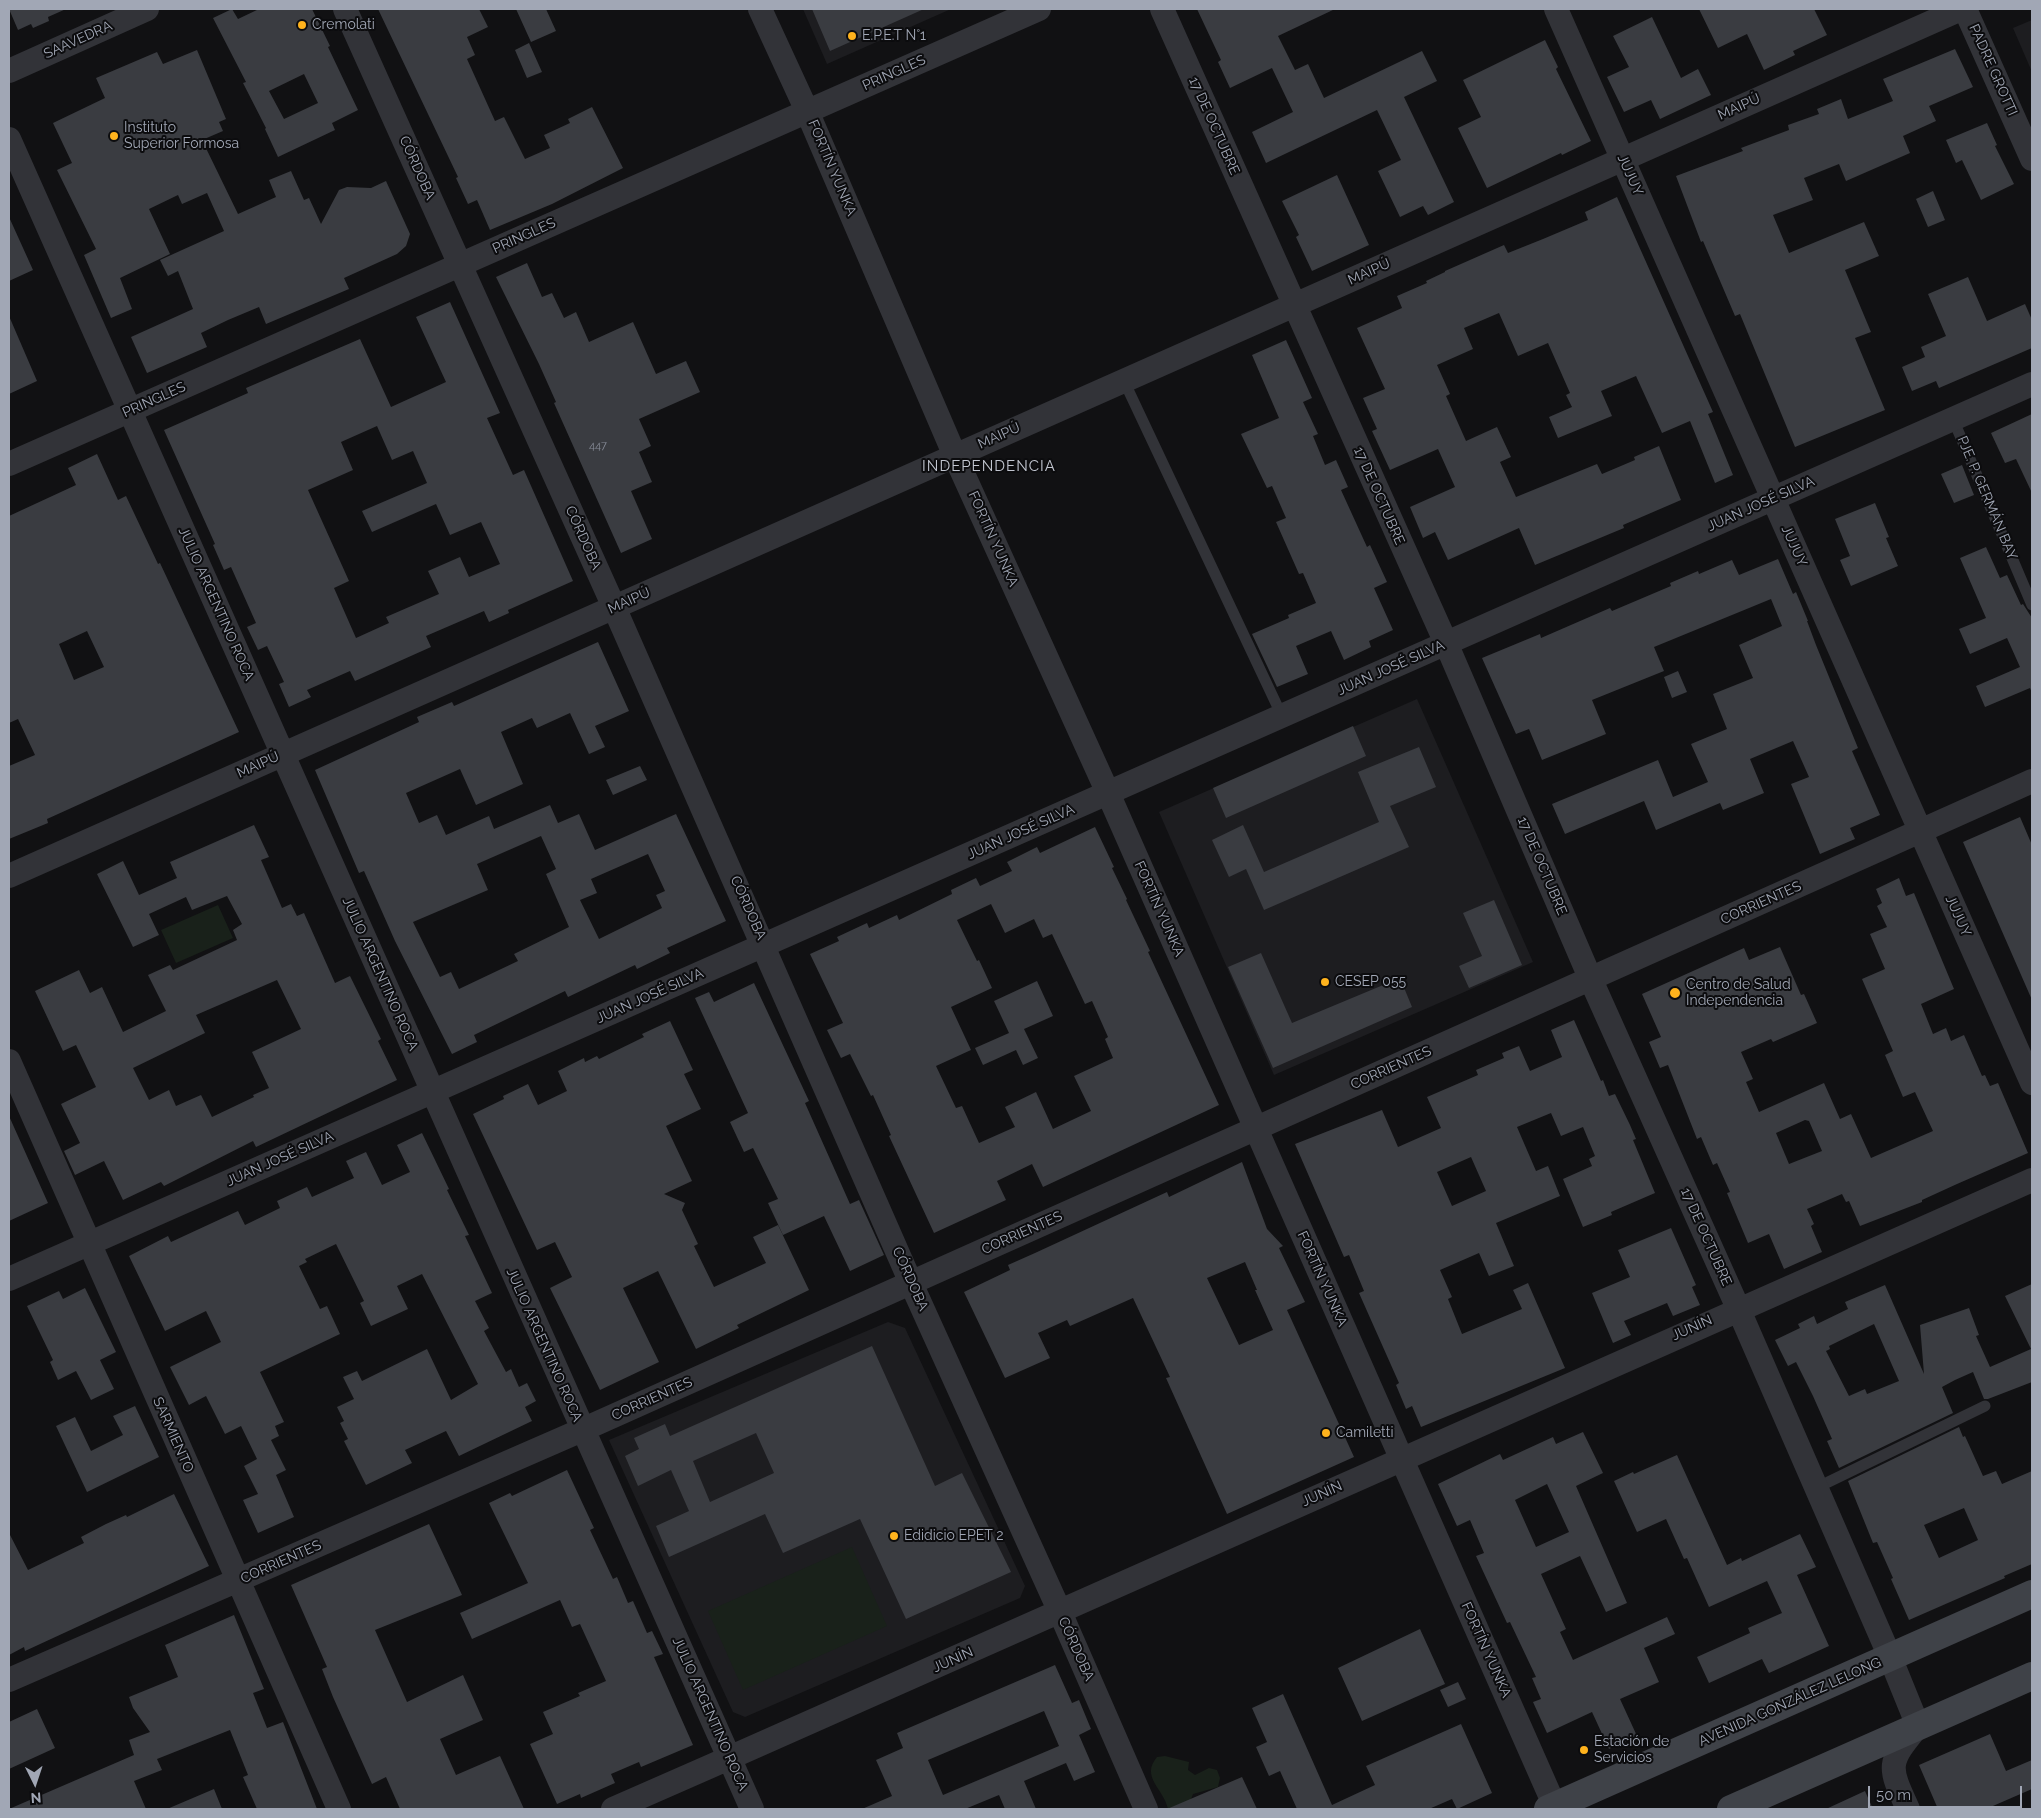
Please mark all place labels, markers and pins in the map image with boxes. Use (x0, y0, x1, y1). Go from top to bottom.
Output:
place label: Cremolati (312, 17, 375, 33)
marker: Cremolati (296, 19, 308, 31)
place label: E.P.E.T N°1 (862, 28, 926, 44)
marker: E.P.E.T N°1 (846, 30, 858, 42)
place label: Instituto Superior Formosa (124, 120, 239, 152)
marker: Instituto Superior Formosa (108, 130, 120, 142)
place label: CESEP 055 (1335, 974, 1406, 990)
marker: CESEP 055 (1319, 976, 1331, 988)
place label: Centro de Salud Independencia (1686, 977, 1791, 1010)
marker: Centro de Salud Independencia (1668, 986, 1682, 1000)
place label: Camiletti (1336, 1425, 1394, 1441)
marker: Camiletti (1320, 1427, 1332, 1439)
place label: Edidicio EPET 2 (904, 1528, 1004, 1544)
marker: Edidicio EPET 2 (888, 1530, 900, 1542)
place label: Estación de Servicios (1594, 1734, 1669, 1766)
marker: Estación de Servicios (1578, 1744, 1590, 1756)

